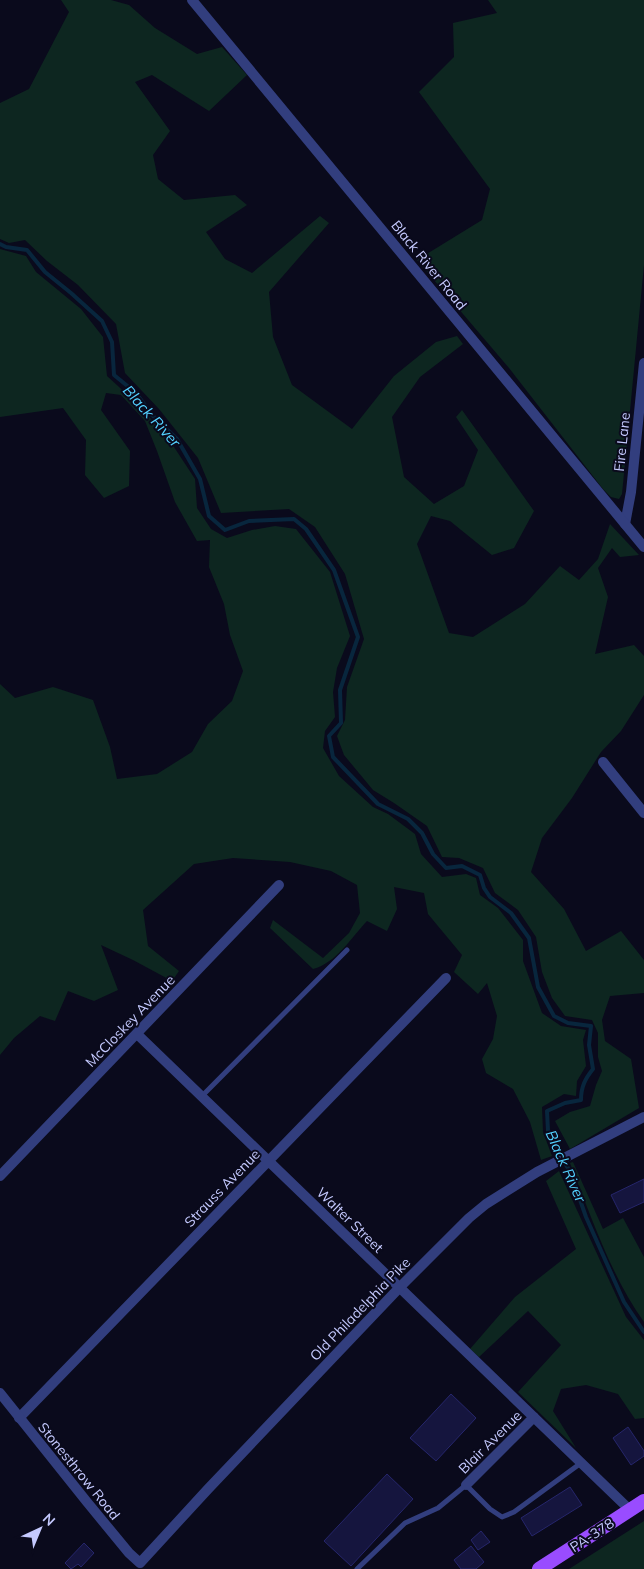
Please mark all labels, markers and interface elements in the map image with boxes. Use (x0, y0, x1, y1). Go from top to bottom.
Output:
street label: Black River Road (387, 217, 471, 313)
water label: Black River (119, 381, 185, 451)
street label: Fire Lane (610, 412, 634, 472)
street label: McCloskey Avenue (81, 971, 179, 1071)
water label: Black River (542, 1127, 591, 1206)
street label: Strauss Avenue (180, 1145, 264, 1231)
street label: Walter Street (313, 1184, 387, 1257)
street label: Old Philadelphia Pike (306, 1253, 414, 1365)
street label: Blair Avenue (455, 1407, 525, 1477)
street label: Stonesthrow Road (34, 1419, 124, 1523)
north arrow (15, 1504, 65, 1554)
text: N (39, 1510, 59, 1530)
street label: PA-378 (566, 1514, 618, 1556)

